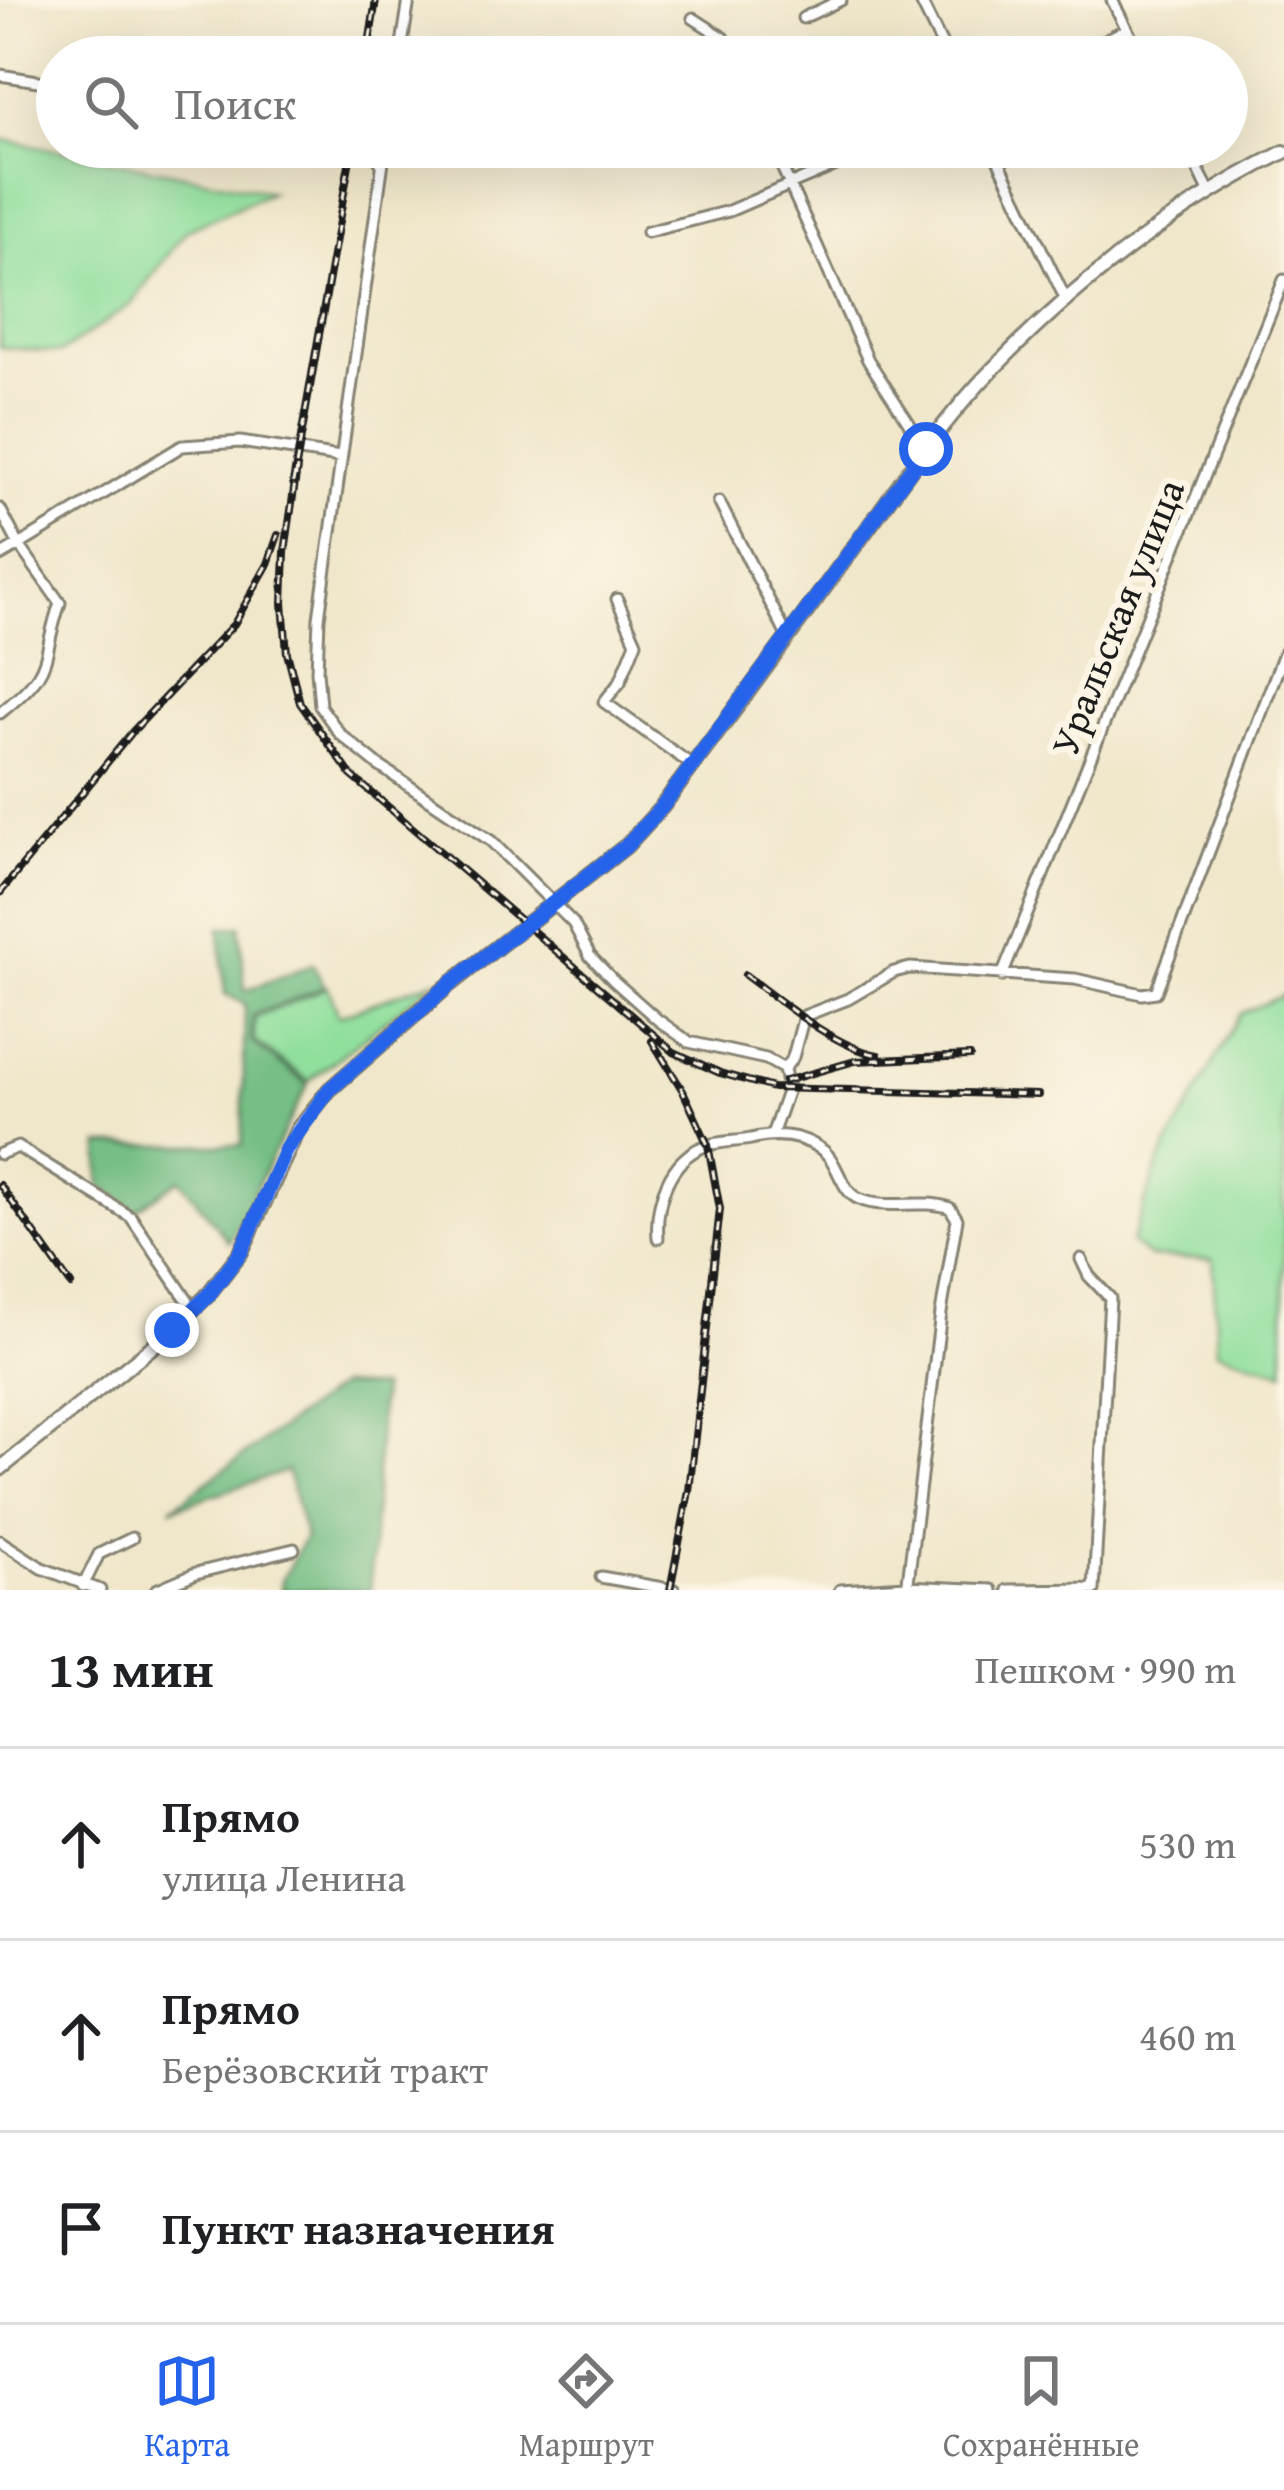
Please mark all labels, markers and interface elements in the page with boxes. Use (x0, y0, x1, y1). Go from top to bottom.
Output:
search box (36, 36, 1248, 168)
icon: search (78, 69, 144, 135)
text: Поиск (174, 70, 296, 135)
route start (899, 422, 953, 476)
street label: Уральская улица (1035, 470, 1198, 763)
route end (145, 1303, 199, 1357)
text: 13 мин (48, 1631, 214, 1706)
text: Пешком · 990 m (974, 1640, 1236, 1697)
text: Прямо (162, 1783, 300, 1848)
icon: ahead (48, 1811, 114, 1877)
text: 530 m (1139, 1815, 1236, 1872)
text: улица Ленина (162, 1848, 406, 1905)
text: Прямо (162, 1975, 300, 2040)
icon: ahead (48, 2003, 114, 2069)
text: 460 m (1139, 2007, 1236, 2064)
text: Берёзовский тракт (162, 2040, 488, 2097)
icon: arrive (48, 2195, 114, 2261)
text: Пункт назначения (162, 2195, 555, 2260)
tab: Карта (145, 2348, 230, 2468)
tab: Маршрут (519, 2348, 654, 2468)
tab: Сохранённые (943, 2348, 1140, 2468)

